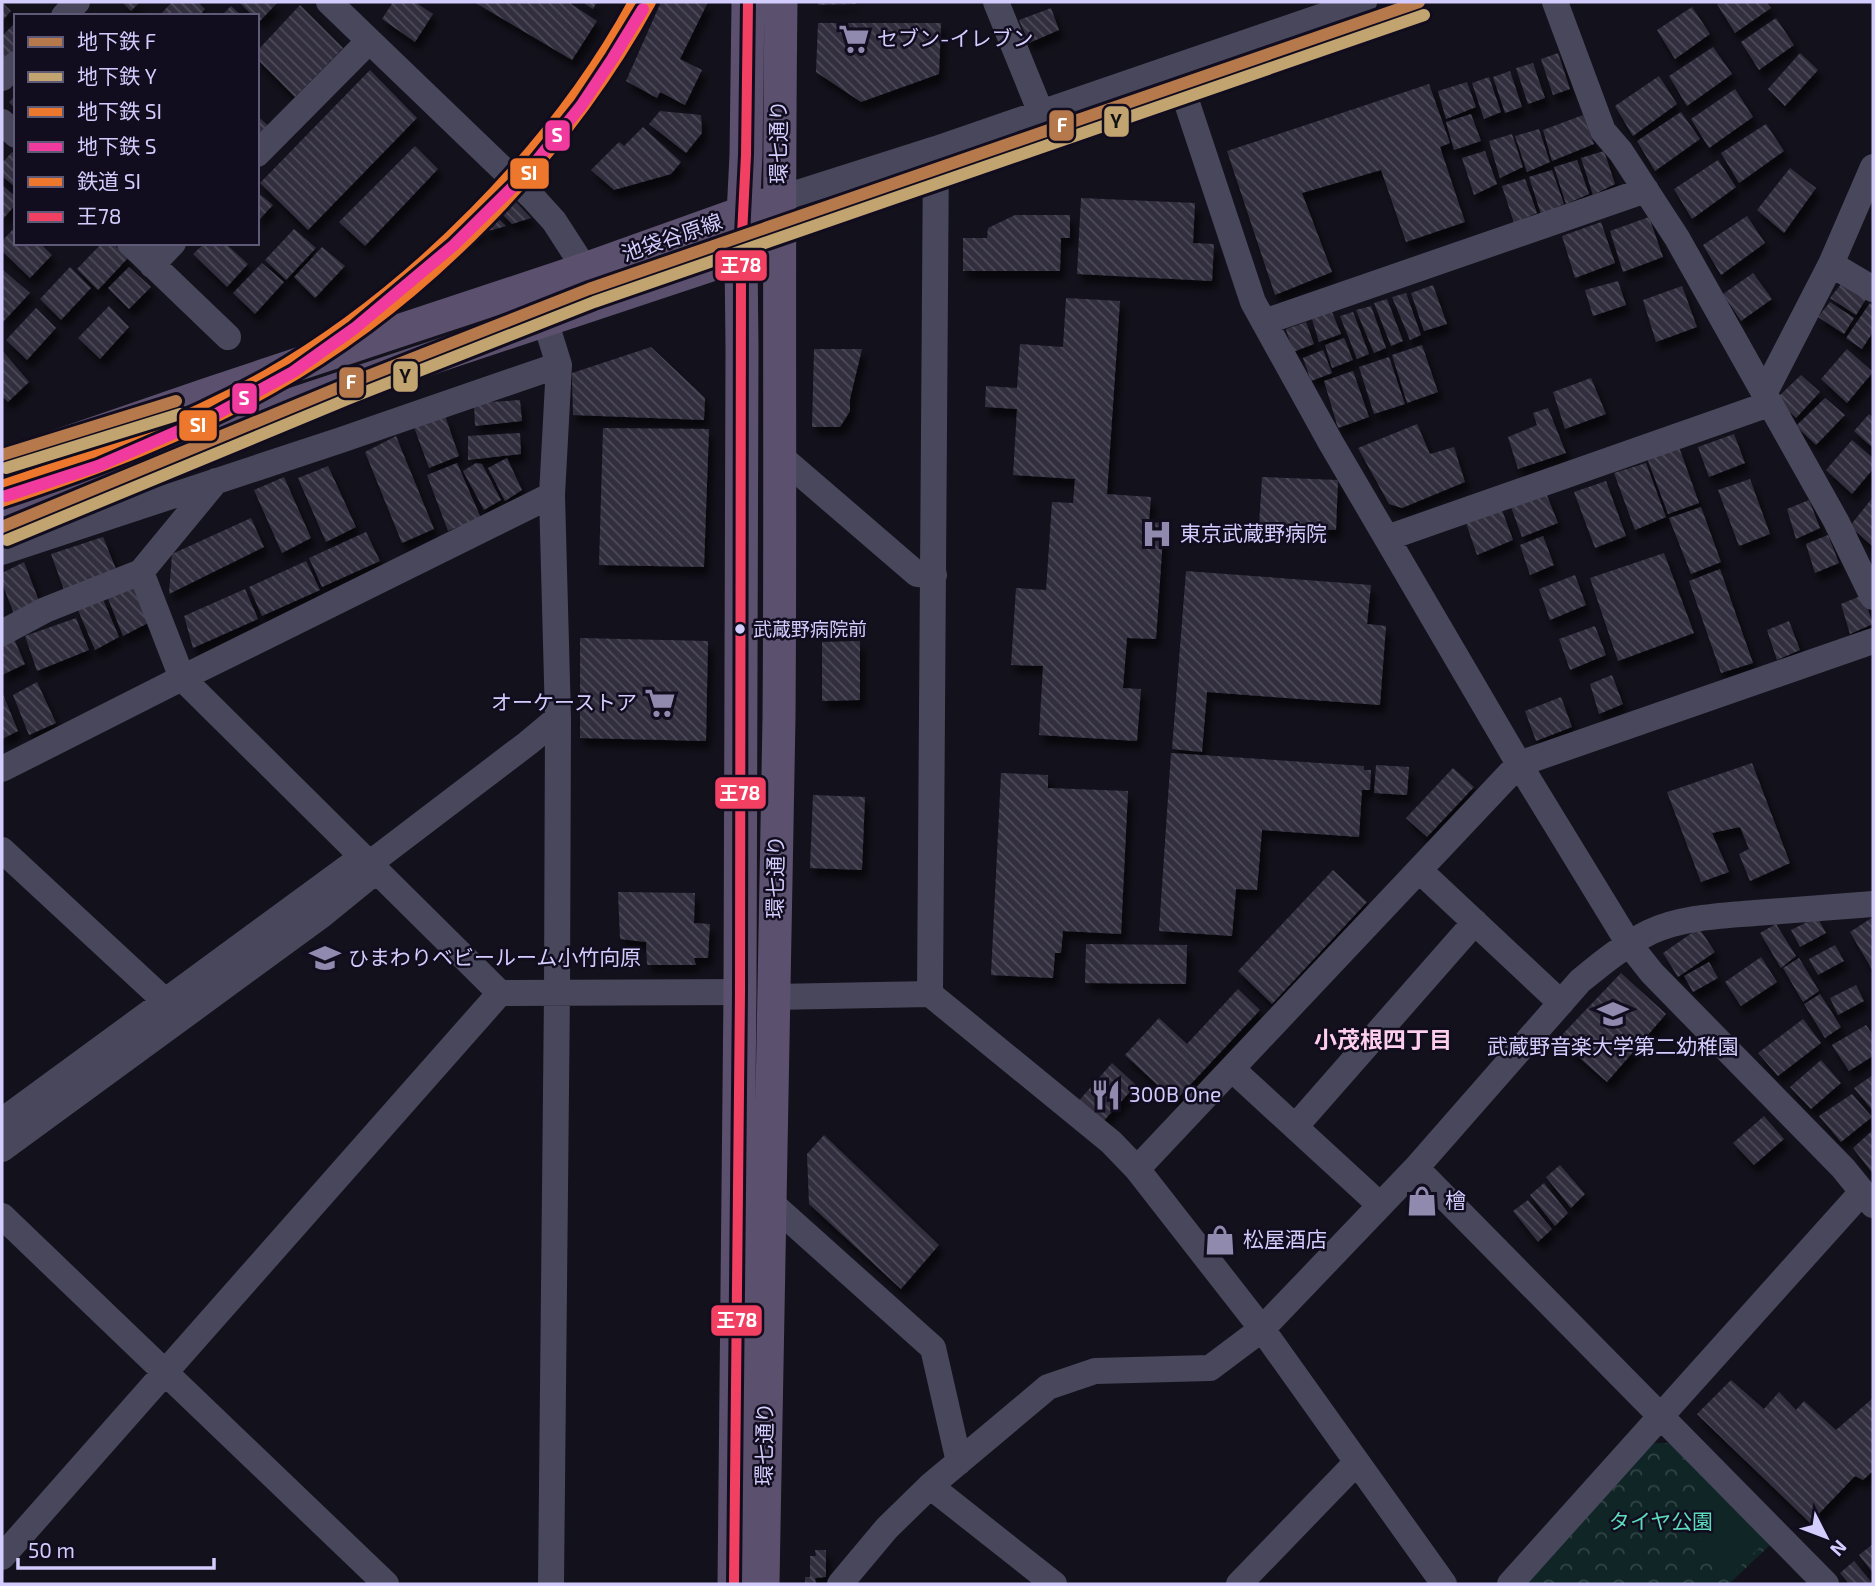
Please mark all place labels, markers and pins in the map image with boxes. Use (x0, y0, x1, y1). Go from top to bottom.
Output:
supermarket icon: セブン-イレブン (837, 22, 871, 56)
place label: セブン-イレブン (877, 25, 1033, 50)
hospital icon: 東京武蔵野病院 (1140, 517, 1174, 551)
place label: 東京武蔵野病院 (1180, 520, 1327, 545)
place label: 武蔵野病院前 (753, 617, 867, 640)
marker: 武蔵野病院前 (733, 622, 747, 636)
supermarket icon: オーケーストア (643, 686, 677, 720)
place label: オーケーストア (491, 689, 637, 714)
school or university icon: ひまわりベビールーム小竹向原 (308, 941, 342, 975)
place label: ひまわりベビールーム小竹向原 (348, 944, 641, 969)
school or university icon: 武蔵野音楽大学第二幼稚園 (1596, 997, 1630, 1031)
place label: 武蔵野音楽大学第二幼稚園 (1487, 1033, 1739, 1058)
restaurant icon: 300B One (1089, 1078, 1123, 1112)
place label: 300B One (1129, 1081, 1221, 1106)
shop icon: 檜 (1405, 1184, 1439, 1218)
place label: 檜 (1445, 1187, 1466, 1212)
shop icon: 松屋酒店 (1203, 1223, 1237, 1257)
place label: 松屋酒店 (1243, 1226, 1327, 1251)

